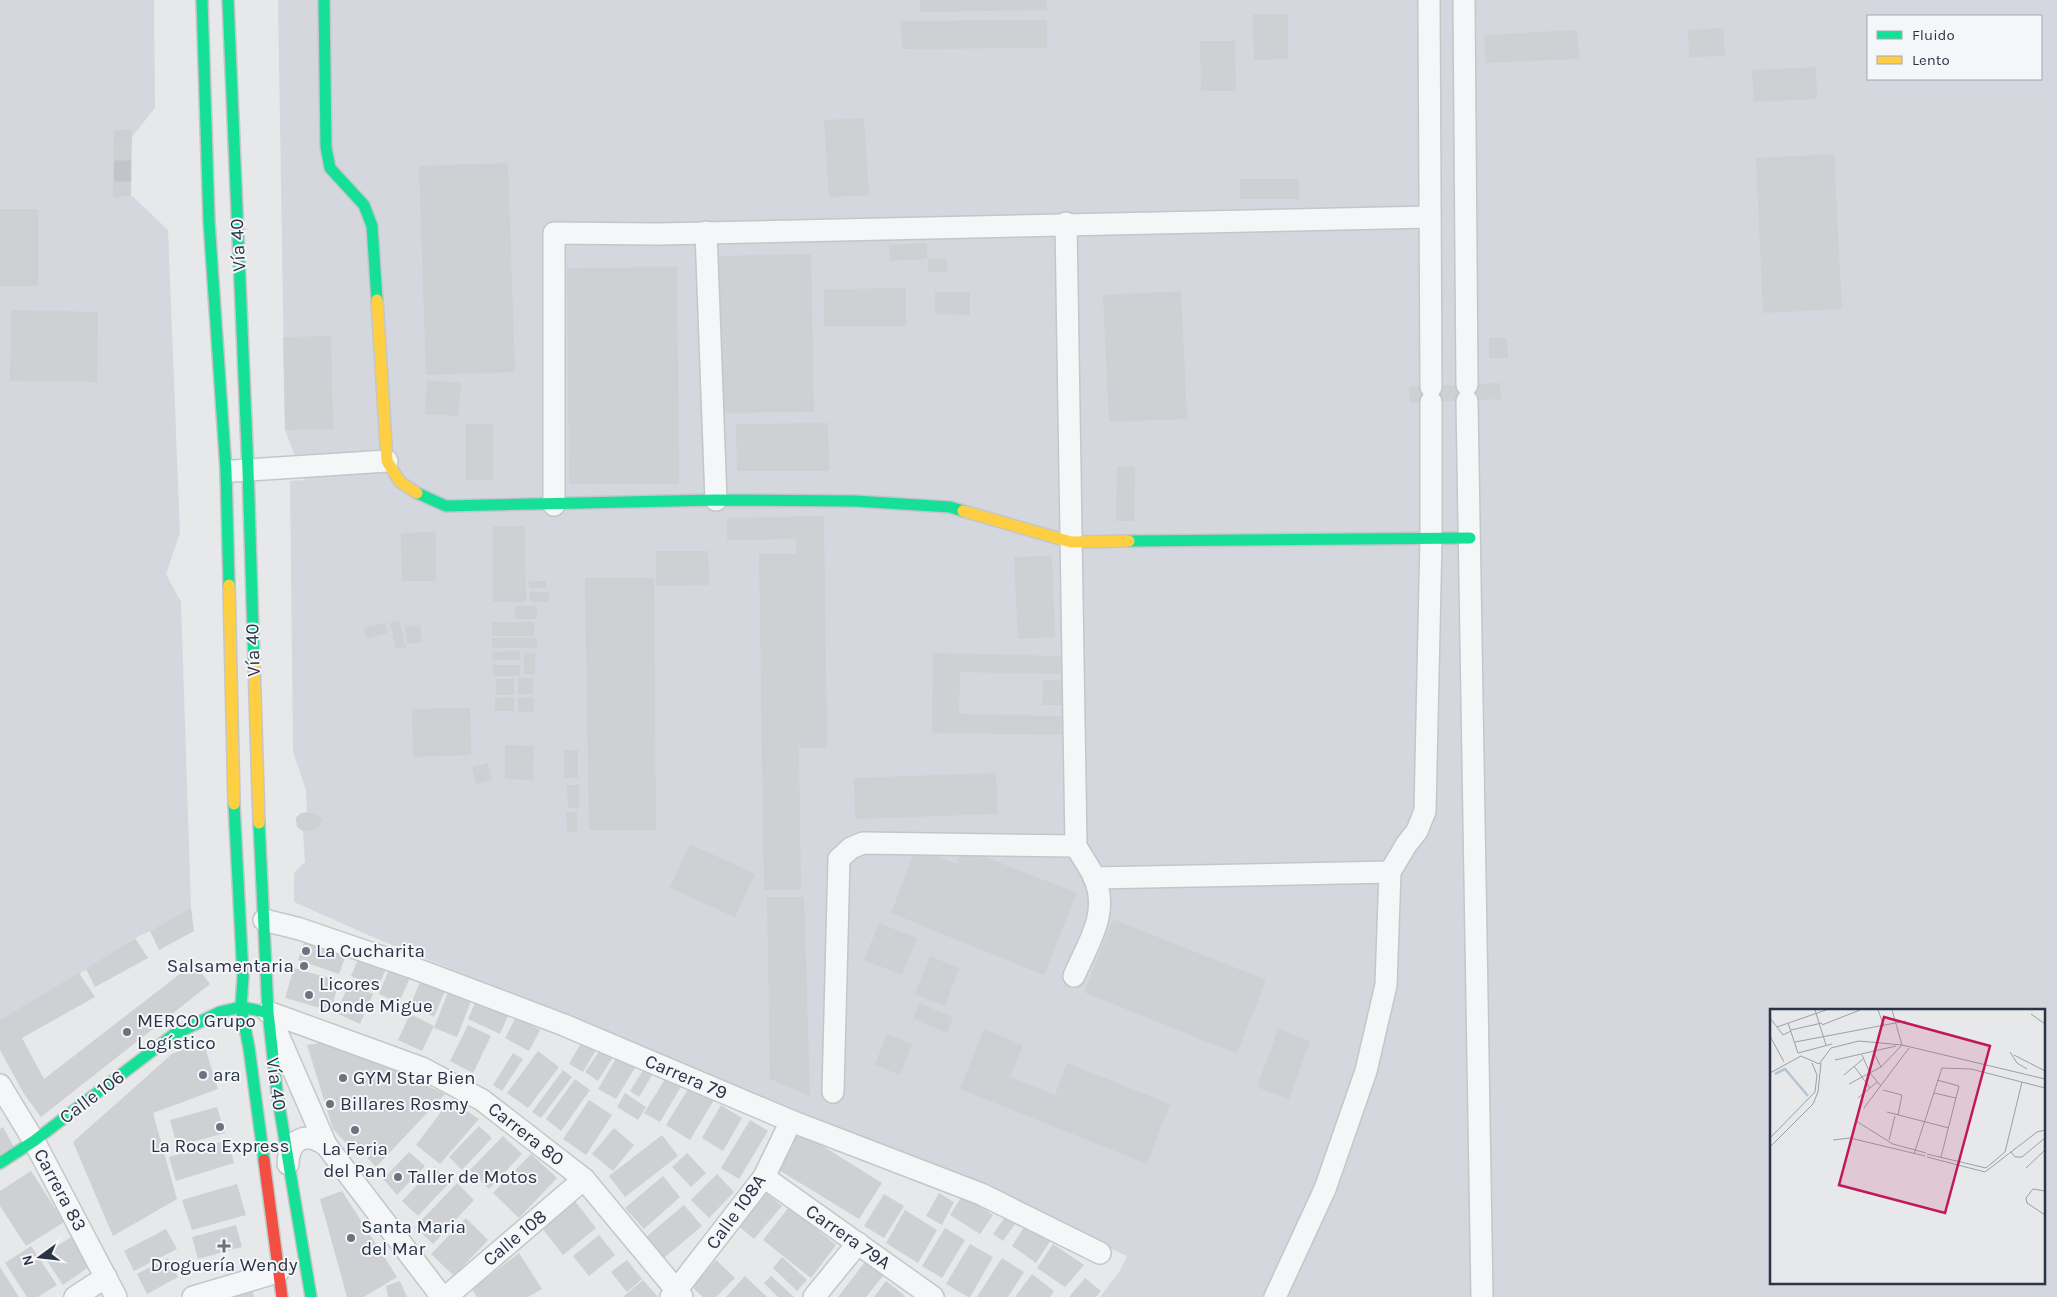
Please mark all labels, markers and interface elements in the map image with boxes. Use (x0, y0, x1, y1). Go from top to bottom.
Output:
legend (1867, 15, 2042, 80)
text: Fluido (1912, 26, 1955, 44)
text: Lento (1912, 51, 1950, 69)
street label: Vía 40 (226, 218, 250, 272)
street label: Vía 40 (241, 623, 265, 677)
place label: La Cucharita (316, 940, 425, 962)
marker: La Cucharita (300, 945, 312, 957)
place label: Salsamentaria (167, 955, 294, 977)
marker: Salsamentaria (298, 960, 310, 972)
place label: Licores Donde Migue (319, 973, 433, 1017)
marker: Licores Donde Migue (303, 989, 315, 1001)
inset map (1770, 1009, 2044, 1284)
place label: MERCO Grupo Logístico (137, 1010, 256, 1054)
marker: MERCO Grupo Logístico (121, 1026, 133, 1038)
street label: Carrera 79 (641, 1050, 731, 1104)
street label: Vía 40 (261, 1056, 291, 1112)
place label: ara (213, 1064, 241, 1086)
street label: Calle 106 (55, 1066, 129, 1128)
place label: GYM Star Bien (353, 1067, 475, 1089)
marker: ara (197, 1069, 209, 1081)
marker: GYM Star Bien (337, 1072, 349, 1084)
place label: Billares Rosmy (340, 1093, 468, 1115)
marker: Billares Rosmy (324, 1098, 336, 1110)
street label: Carrera 80 (484, 1098, 568, 1170)
marker: La Roca Express (214, 1121, 226, 1133)
marker: La Feria del Pan (349, 1124, 361, 1136)
place label: La Roca Express (151, 1135, 289, 1157)
place label: La Feria del Pan (322, 1138, 388, 1182)
street label: Carrera 83 (29, 1145, 91, 1235)
place label: Taller de Motos (408, 1166, 538, 1188)
street label: Calle 108A (701, 1170, 771, 1254)
marker: Taller de Motos (392, 1171, 404, 1183)
street label: Carrera 79A (801, 1200, 895, 1274)
street label: Calle 108 (479, 1205, 551, 1271)
place label: Santa Maria del Mar (361, 1216, 466, 1260)
north arrow (15, 1232, 65, 1282)
marker: Santa Maria del Mar (345, 1232, 357, 1244)
marker: Droguería Wendy (218, 1240, 230, 1252)
text: N (18, 1253, 37, 1267)
place label: Droguería Wendy (151, 1254, 298, 1276)

